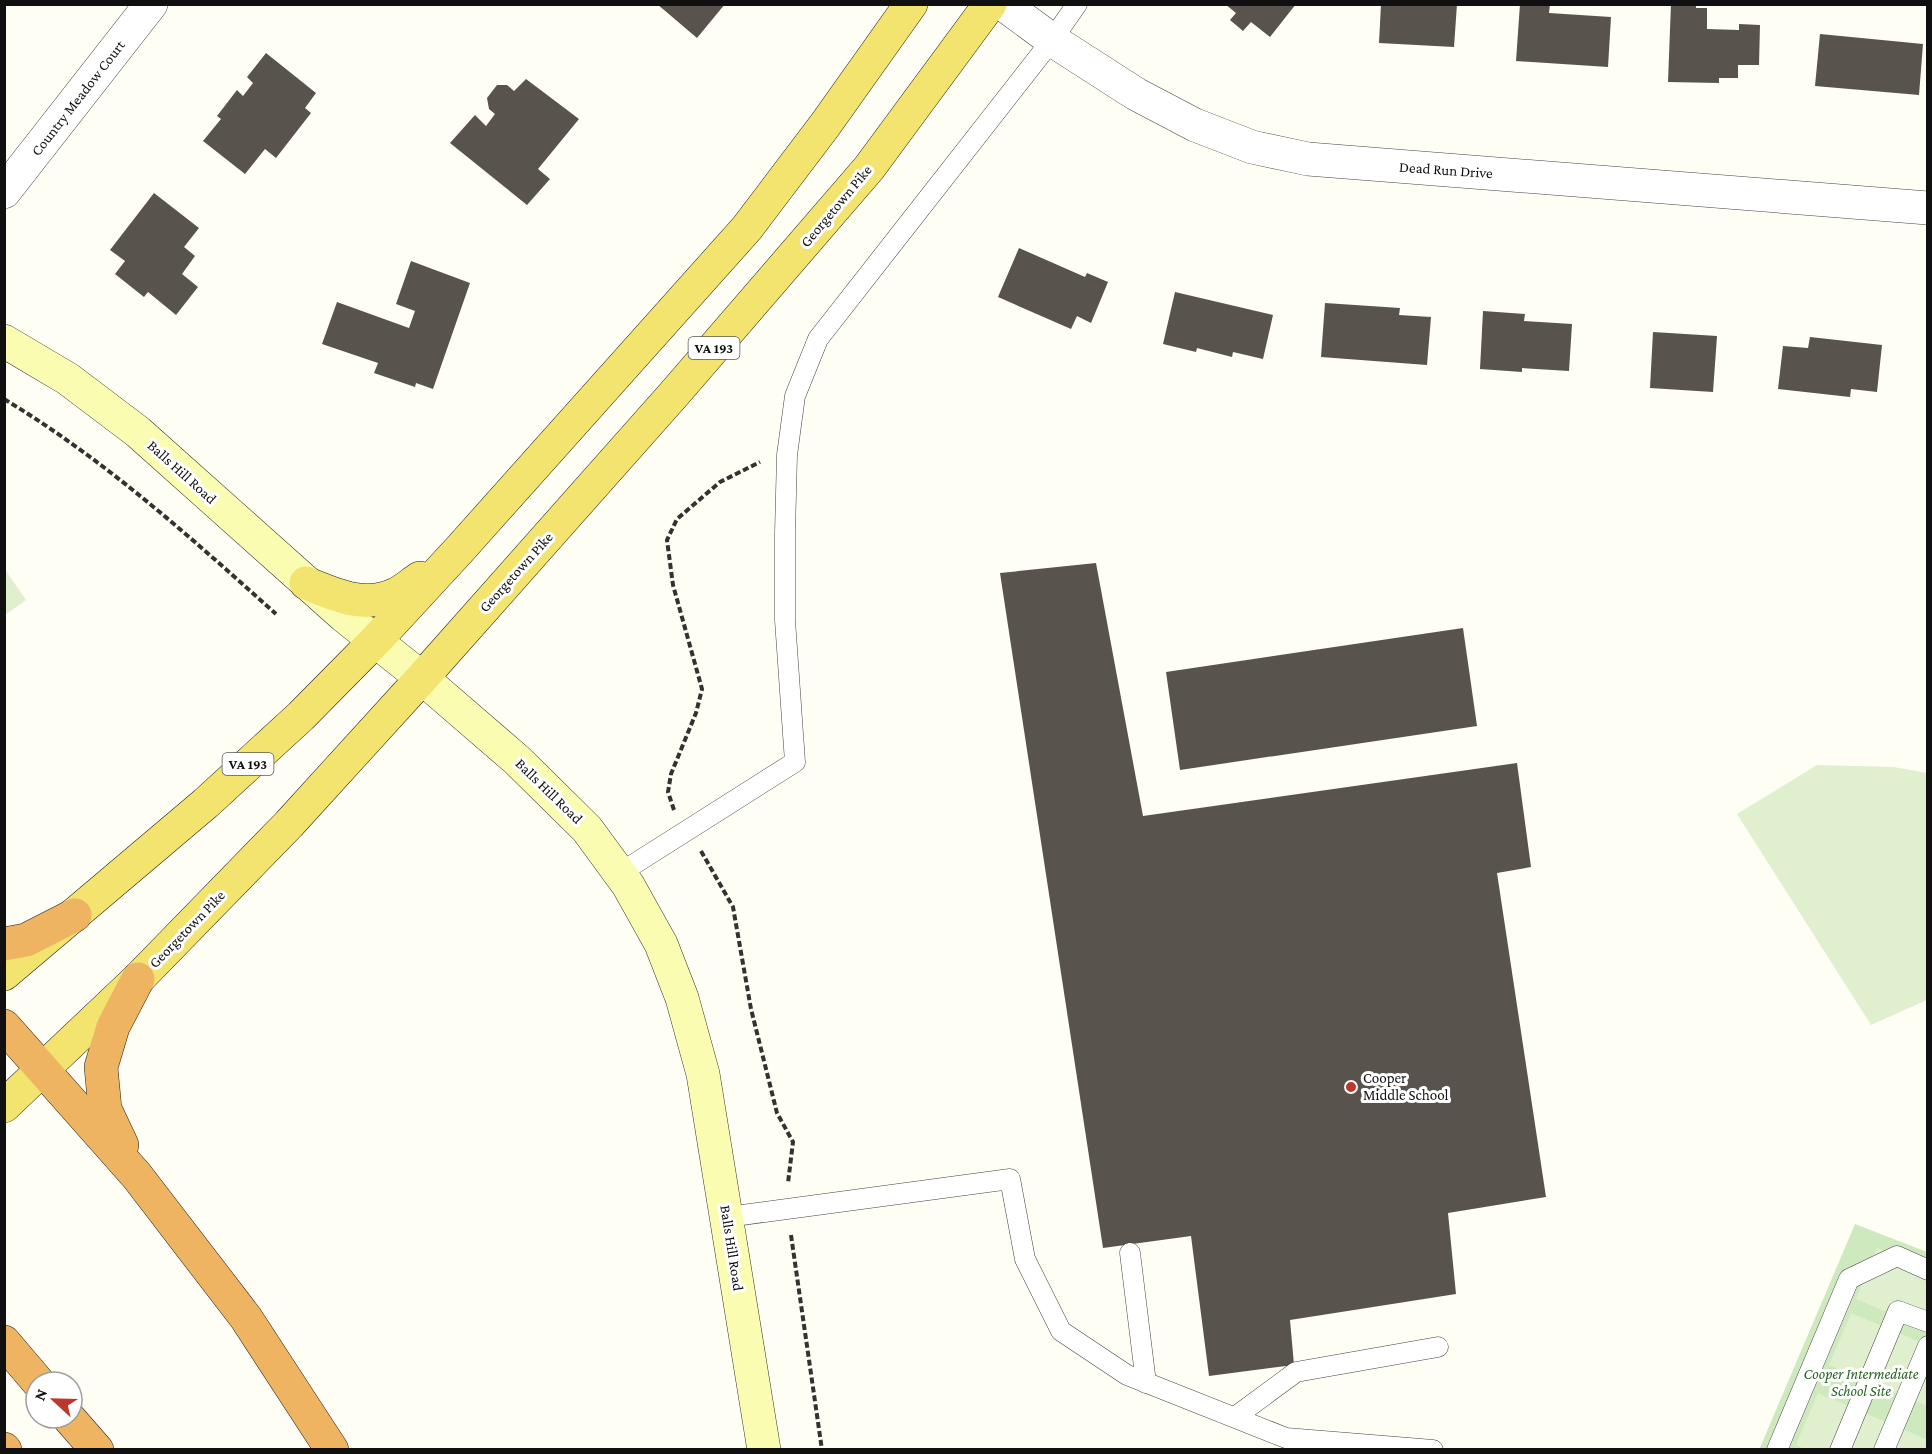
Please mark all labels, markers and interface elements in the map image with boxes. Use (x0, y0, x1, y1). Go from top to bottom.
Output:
street label: Country Meadow Court (28, 36, 129, 159)
street label: Dead Run Drive (1399, 159, 1494, 181)
street label: Georgetown Pike (797, 162, 876, 251)
road number: VA 193 (688, 337, 740, 359)
street label: Balls Hill Road (144, 437, 220, 507)
street label: Georgetown Pike (476, 529, 557, 616)
road number: VA 193 (222, 753, 274, 775)
street label: Balls Hill Road (512, 755, 586, 827)
street label: Georgetown Pike (146, 887, 229, 972)
place label: Cooper Middle School (1363, 1070, 1449, 1103)
marker: Cooper Middle School (1344, 1080, 1358, 1094)
street label: Balls Hill Road (717, 1204, 747, 1292)
park label: Cooper Intermediate School Site (1804, 1366, 1919, 1399)
north arrow (24, 1370, 84, 1430)
text: N (31, 1386, 51, 1403)

